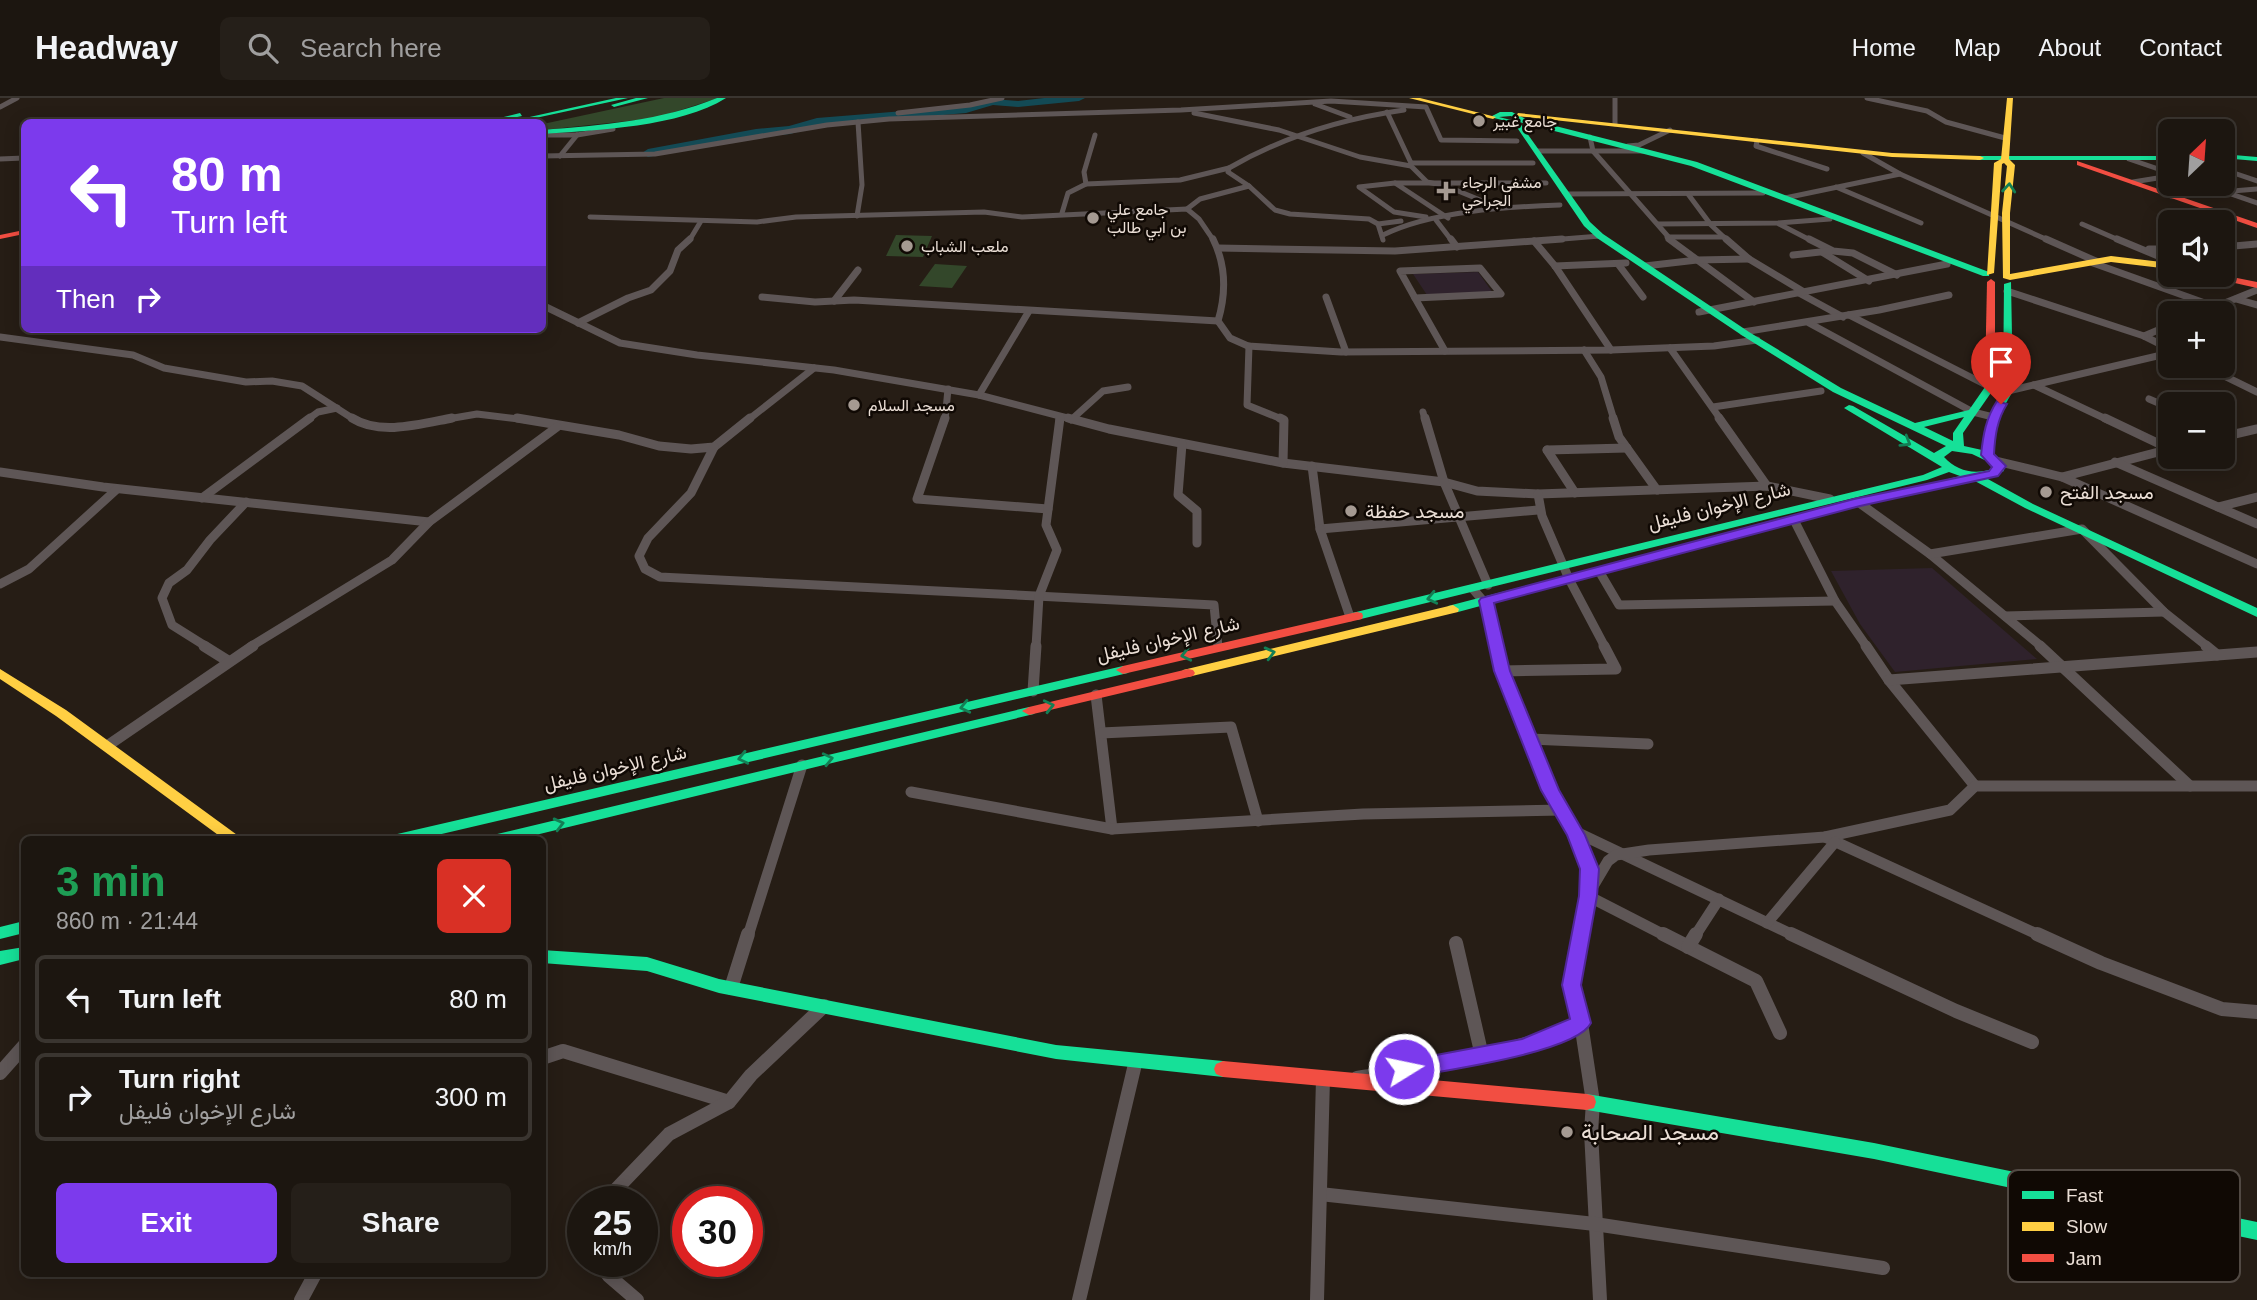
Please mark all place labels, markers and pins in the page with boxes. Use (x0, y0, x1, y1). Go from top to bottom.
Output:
marker: جامع غبير (1471, 113, 1487, 129)
place label: جامع غبير (1492, 113, 1557, 133)
place label: مشفى الرجاء الجراحي (1462, 174, 1541, 214)
marker: مشفى الرجاء الجراحي (1436, 181, 1456, 201)
place label: جامع علي بن ابي طالب (1107, 201, 1187, 241)
marker: جامع علي بن ابي طالب (1085, 210, 1101, 226)
marker: ملعب الشباب (899, 238, 915, 254)
place label: ملعب الشباب (921, 238, 1009, 256)
pin (1971, 332, 2031, 404)
marker: مسجد السلام (846, 397, 862, 413)
place label: مسجد السلام (868, 397, 955, 416)
place label: مسجد الفتح (2060, 482, 2154, 506)
marker: مسجد الفتح (2038, 484, 2054, 500)
place label: مسجد حفظة (1365, 501, 1464, 523)
marker: مسجد حفظة (1343, 503, 1359, 519)
place label: مسجد الصحابة (1581, 1119, 1719, 1145)
marker: مسجد الصحابة (1559, 1124, 1575, 1140)

